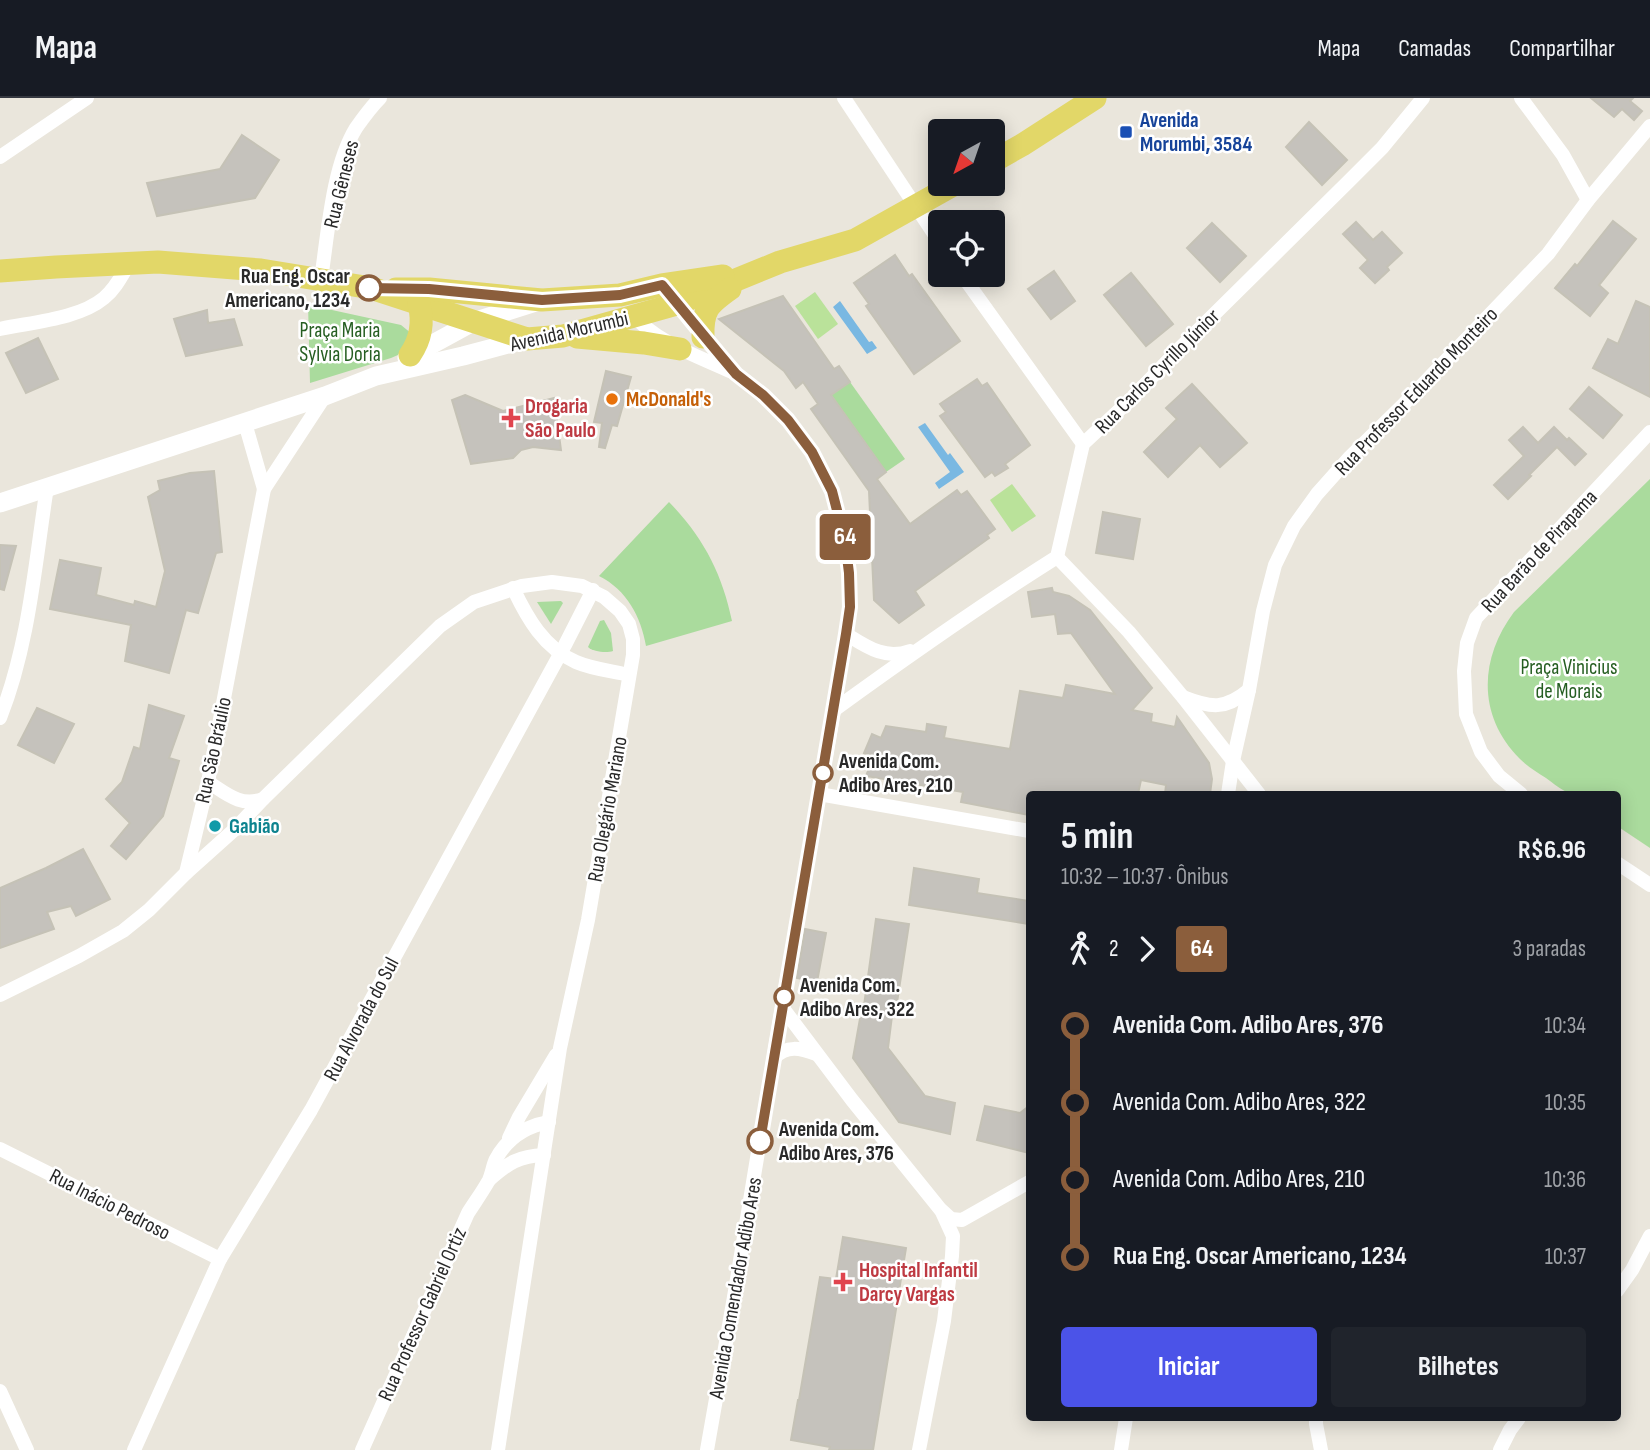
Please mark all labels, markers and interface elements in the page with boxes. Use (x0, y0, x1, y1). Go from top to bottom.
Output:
text: Mapa (35, 28, 97, 68)
text: Mapa (1318, 34, 1360, 63)
text: Camadas (1398, 34, 1471, 63)
text: Compartilhar (1509, 34, 1615, 63)
place label: Avenida Morumbi, 3584 (1139, 108, 1252, 157)
north arrow (928, 119, 1004, 196)
map controls (928, 119, 1005, 287)
marker: Avenida Morumbi, 3584 (1118, 124, 1134, 140)
street label: Rua Gêneses (318, 138, 364, 231)
button: locate (928, 210, 1005, 287)
place label: Rua Eng. Oscar Americano, 1234 (224, 264, 351, 313)
marker: Rua Eng. Oscar Americano, 1234 (356, 275, 382, 301)
street label: Rua Professor Eduardo Monteiro (1330, 302, 1503, 481)
street label: Rua Carlos Cyrillo Júnior (1090, 304, 1225, 439)
street label: Avenida Morumbi (507, 306, 631, 357)
park label: Praça Maria Sylvia Doria (299, 318, 381, 367)
place label: McDonald's (626, 387, 711, 412)
marker: McDonald's (604, 391, 620, 407)
place label: Drogaria São Paulo (525, 394, 596, 443)
marker: Drogaria São Paulo (503, 410, 519, 426)
street label: Rua Barão de Pirapama (1476, 485, 1603, 618)
line badge: 64 (814, 514, 876, 560)
text: 64 (834, 522, 856, 551)
park label: Praça Vinicius de Morais (1520, 655, 1618, 704)
street label: Rua São Bráulio (190, 695, 237, 805)
street label: Rua Olegário Mariano (582, 735, 633, 884)
place label: Avenida Com. Adibo Ares, 210 (838, 749, 953, 798)
marker: Avenida Com. Adibo Ares, 210 (813, 763, 833, 783)
place label: Gabião (229, 814, 280, 839)
text: 5 min (1061, 814, 1133, 859)
marker: Gabião (207, 818, 223, 834)
text: R$6.96 (1518, 835, 1586, 866)
text: 10:32 – 10:37 · Ônibus (1061, 863, 1229, 891)
icon: walk (1061, 930, 1099, 968)
icon: forward (1128, 930, 1166, 968)
text: 64 (1190, 934, 1213, 963)
text: 2 (1109, 935, 1118, 963)
text: 3 paradas (1513, 935, 1586, 963)
street label: Rua Alvorada do Sul (318, 953, 404, 1085)
place label: Avenida Com. Adibo Ares, 322 (799, 973, 914, 1022)
marker: Avenida Com. Adibo Ares, 322 (774, 987, 794, 1007)
text: Avenida Com. Adibo Ares, 376 (1113, 1010, 1384, 1041)
text: 10:34 (1544, 1012, 1586, 1040)
text: Avenida Com. Adibo Ares, 322 (1113, 1087, 1366, 1118)
text: 10:35 (1545, 1089, 1586, 1117)
place label: Avenida Com. Adibo Ares, 376 (778, 1117, 894, 1166)
marker: Avenida Com. Adibo Ares, 376 (747, 1128, 773, 1154)
street label: Rua Inácio Pedroso (45, 1163, 174, 1246)
text: Avenida Com. Adibo Ares, 210 (1113, 1164, 1365, 1195)
text: 10:36 (1544, 1166, 1586, 1194)
street label: Avenida Comendador Adibo Ares (703, 1175, 767, 1402)
street label: Rua Professor Gabriel Ortiz (373, 1223, 472, 1405)
text: Rua Eng. Oscar Americano, 1234 (1113, 1241, 1407, 1272)
text: 10:37 (1545, 1243, 1586, 1271)
place label: Hospital Infantil Darcy Vargas (859, 1258, 978, 1307)
marker: Hospital Infantil Darcy Vargas (833, 1272, 853, 1292)
button: Iniciar (1061, 1327, 1317, 1407)
button: Bilhetes (1331, 1327, 1586, 1407)

